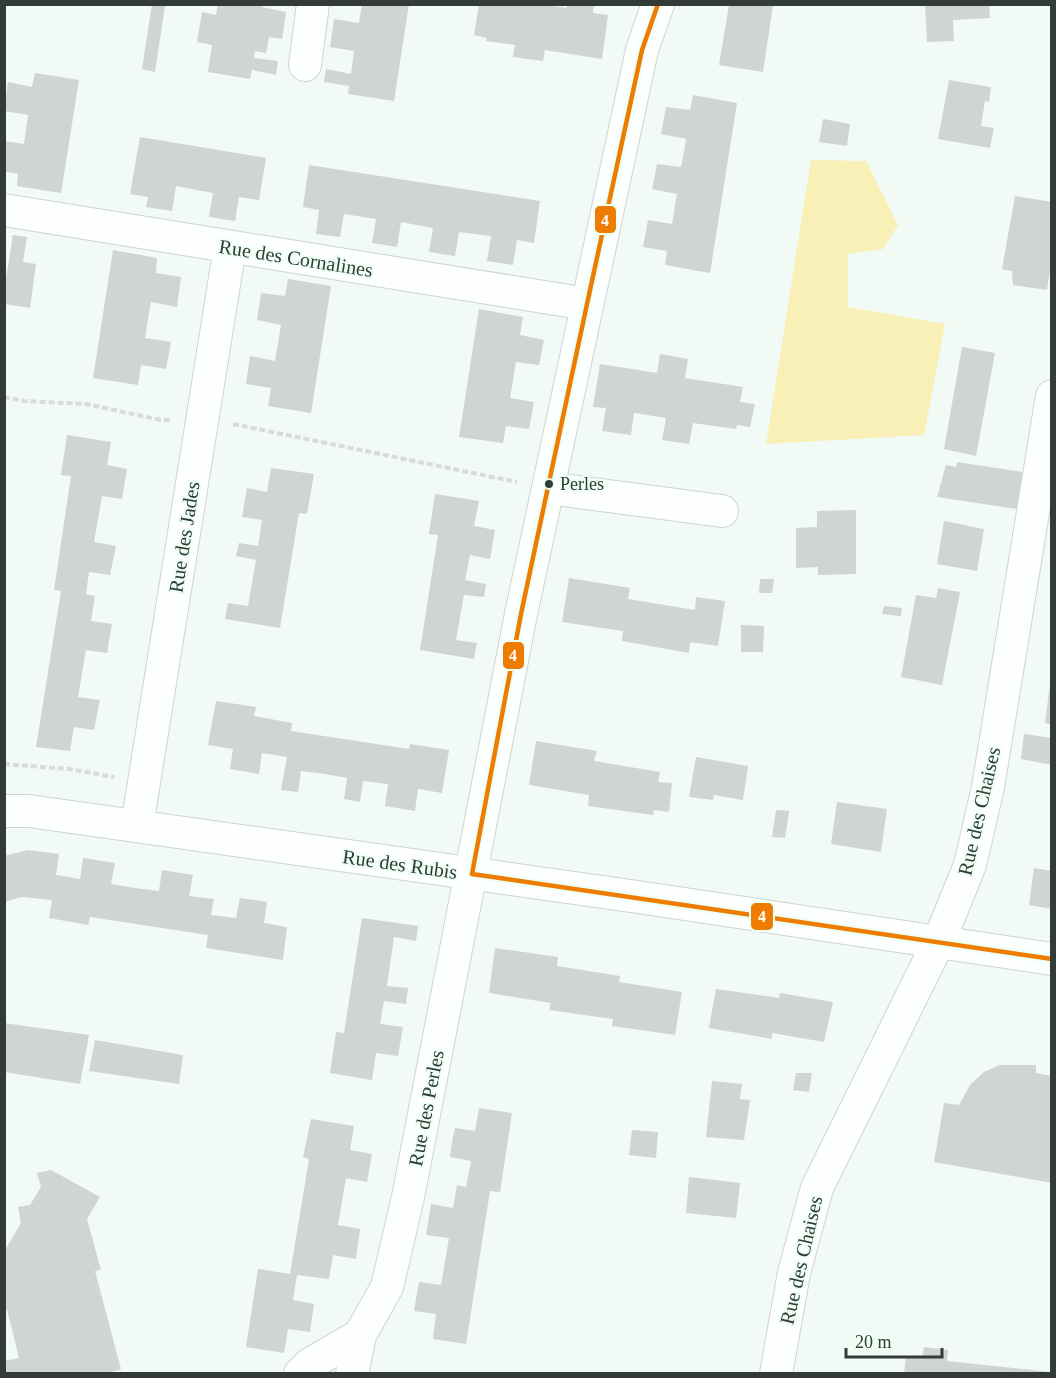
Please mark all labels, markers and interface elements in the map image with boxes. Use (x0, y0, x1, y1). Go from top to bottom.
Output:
line badge: 4 (594, 205, 617, 234)
text: 4 (601, 212, 609, 229)
street label: Rue des Cornalines (217, 235, 375, 281)
place label: Perles (560, 474, 604, 494)
marker: Perles (543, 478, 555, 490)
street label: Rue des Jades (164, 480, 204, 594)
line badge: 4 (502, 641, 525, 670)
text: 4 (509, 647, 517, 664)
street label: Rue des Chaises (954, 744, 1005, 877)
street label: Rue des Rubis (341, 845, 459, 883)
line badge: 4 (750, 902, 774, 931)
text: 4 (758, 908, 766, 925)
street label: Rue des Perles (404, 1048, 448, 1168)
street label: Rue des Chaises (776, 1193, 827, 1326)
scale bar (846, 1321, 942, 1359)
text: 20 m (855, 1332, 892, 1352)

